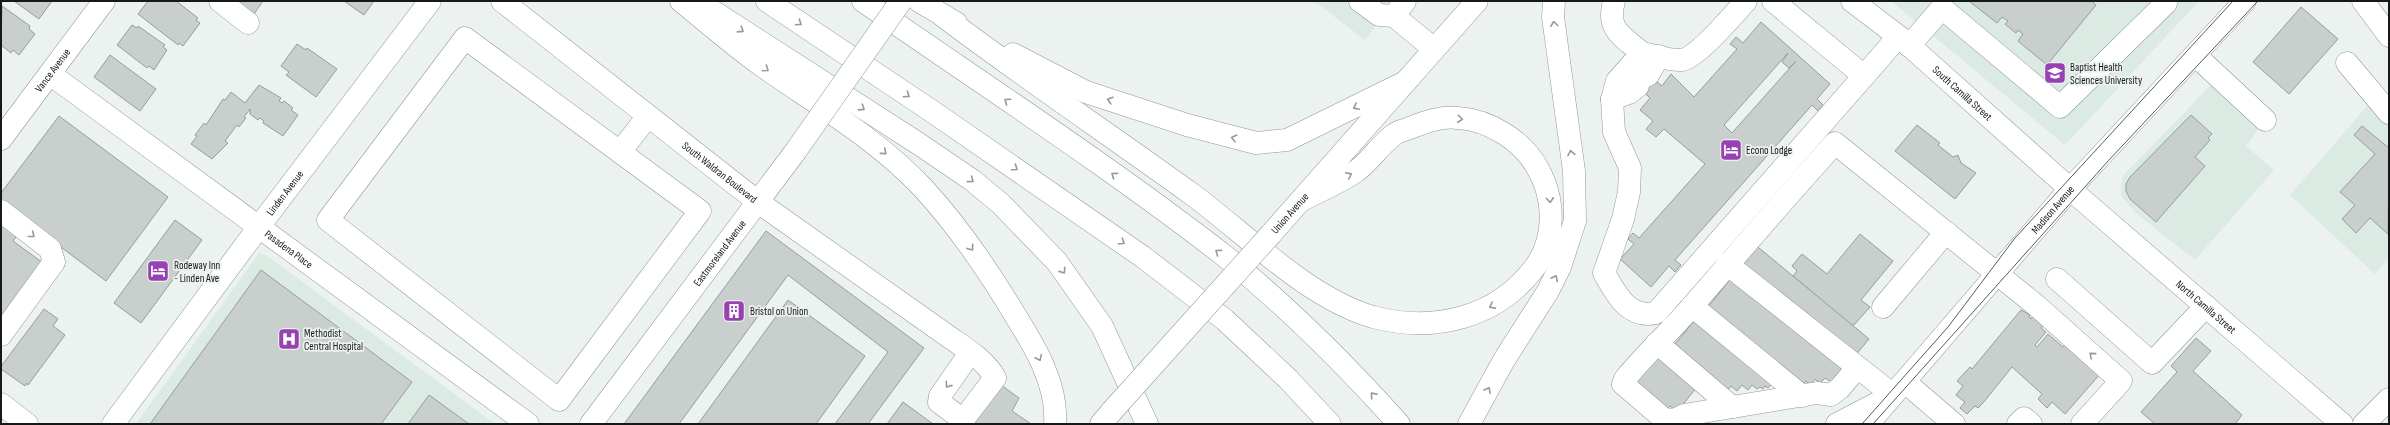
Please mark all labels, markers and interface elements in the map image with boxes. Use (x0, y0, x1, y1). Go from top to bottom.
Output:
one-way arrow (795, 18, 802, 26)
one-way arrow (1549, 21, 1558, 27)
one-way arrow (737, 25, 744, 33)
street label: Vance Avenue (32, 46, 73, 95)
school or university icon: Baptist Health Sciences University (2042, 60, 2068, 86)
place label: Baptist Health Sciences University (2070, 61, 2143, 87)
street label: South Camilla Street (1930, 63, 1995, 124)
one-way arrow (762, 64, 769, 72)
one-way arrow (903, 90, 910, 97)
one-way arrow (1107, 96, 1114, 105)
one-way arrow (1004, 98, 1011, 106)
one-way arrow (1352, 102, 1360, 110)
one-way arrow (858, 103, 865, 110)
one-way arrow (1457, 114, 1463, 123)
one-way arrow (1231, 134, 1238, 143)
hotel icon: Econo Lodge (1718, 137, 1744, 163)
street label: South Waldran Boulevard (680, 139, 760, 206)
place label: Econo Lodge (1746, 144, 1792, 157)
one-way arrow (879, 147, 886, 154)
one-way arrow (1567, 149, 1576, 156)
one-way arrow (1010, 163, 1017, 170)
street label: Linden Avenue (264, 168, 306, 218)
one-way arrow (1111, 173, 1118, 180)
one-way arrow (1345, 173, 1352, 180)
one-way arrow (966, 175, 973, 182)
street label: Madison Avenue (2029, 183, 2077, 236)
street label: Union Avenue (1268, 190, 1311, 236)
one-way arrow (1545, 197, 1554, 203)
street label: Eastmoreland Avenue (691, 217, 749, 289)
street label: Pasadena Place (262, 227, 315, 271)
one-way arrow (27, 230, 34, 237)
one-way arrow (1117, 237, 1124, 244)
one-way arrow (966, 243, 973, 250)
one-way arrow (1216, 250, 1223, 257)
hotel icon: Rodeway Inn - Linden Ave (145, 258, 171, 284)
place label: Rodeway Inn - Linden Ave (174, 259, 221, 285)
one-way arrow (1058, 267, 1066, 274)
one-way arrow (1550, 275, 1557, 283)
street label: North Camilla Street (2173, 278, 2239, 337)
building icon: Bristol on Union (721, 298, 747, 324)
one-way arrow (1489, 302, 1496, 309)
place label: Bristol on Union (750, 305, 808, 318)
hospital icon: Methodist Central Hospital (276, 326, 302, 352)
place label: Methodist Central Hospital (304, 327, 363, 353)
one-way arrow (2090, 352, 2097, 359)
one-way arrow (1034, 354, 1042, 361)
one-way arrow (946, 380, 953, 387)
one-way arrow (1483, 387, 1490, 394)
one-way arrow (1371, 392, 1378, 400)

